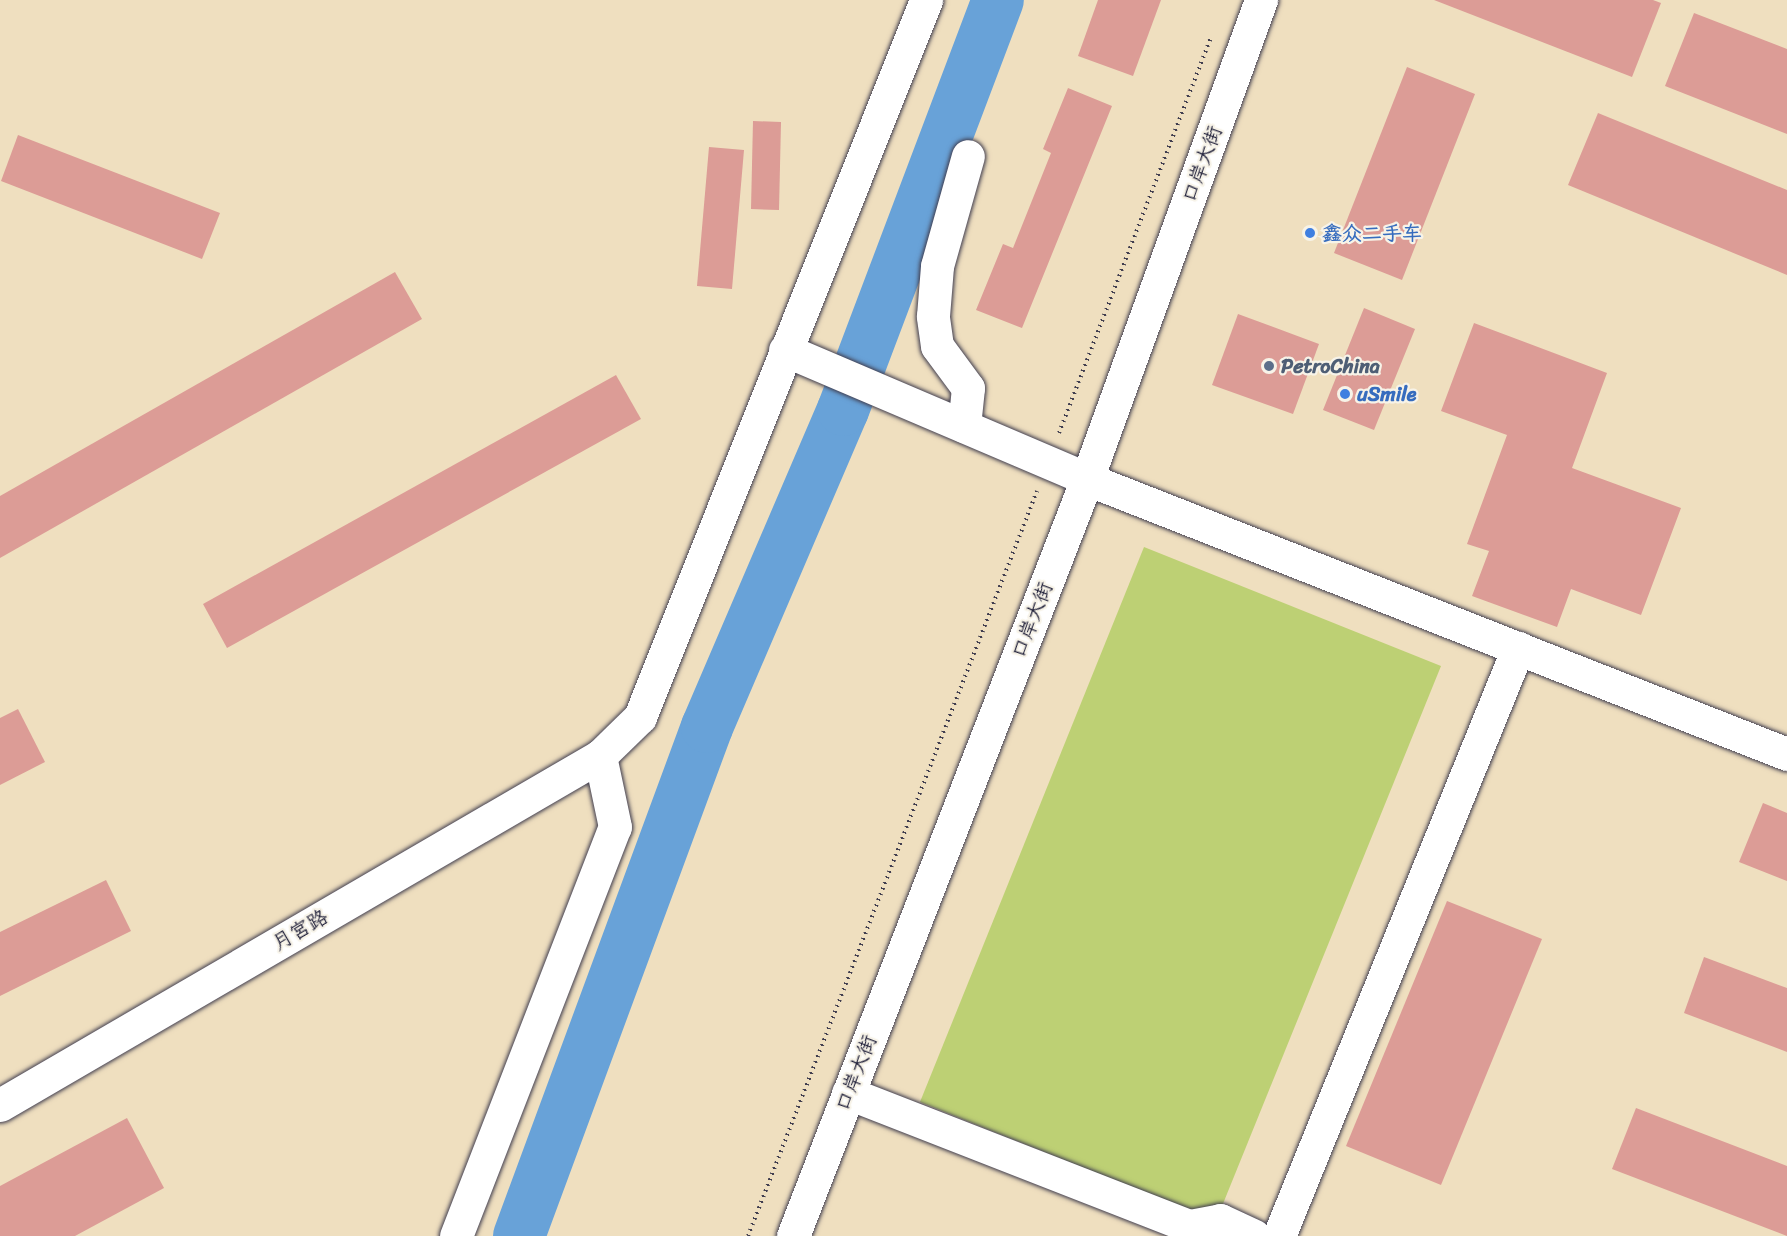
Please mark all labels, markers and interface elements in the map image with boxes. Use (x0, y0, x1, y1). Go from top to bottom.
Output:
street label: 口岸大街 (1177, 122, 1227, 206)
place label: 鑫众二手车 (1322, 221, 1422, 245)
marker: 鑫众二手车 (1303, 226, 1317, 240)
place label: PetroChina (1281, 354, 1380, 378)
marker: PetroChina (1262, 359, 1276, 373)
place label: uSmile (1357, 382, 1416, 406)
marker: uSmile (1338, 387, 1352, 401)
street label: 口岸大街 (1006, 578, 1058, 662)
street label: 月宫路 (268, 905, 332, 955)
street label: 口岸大街 (830, 1031, 882, 1115)

